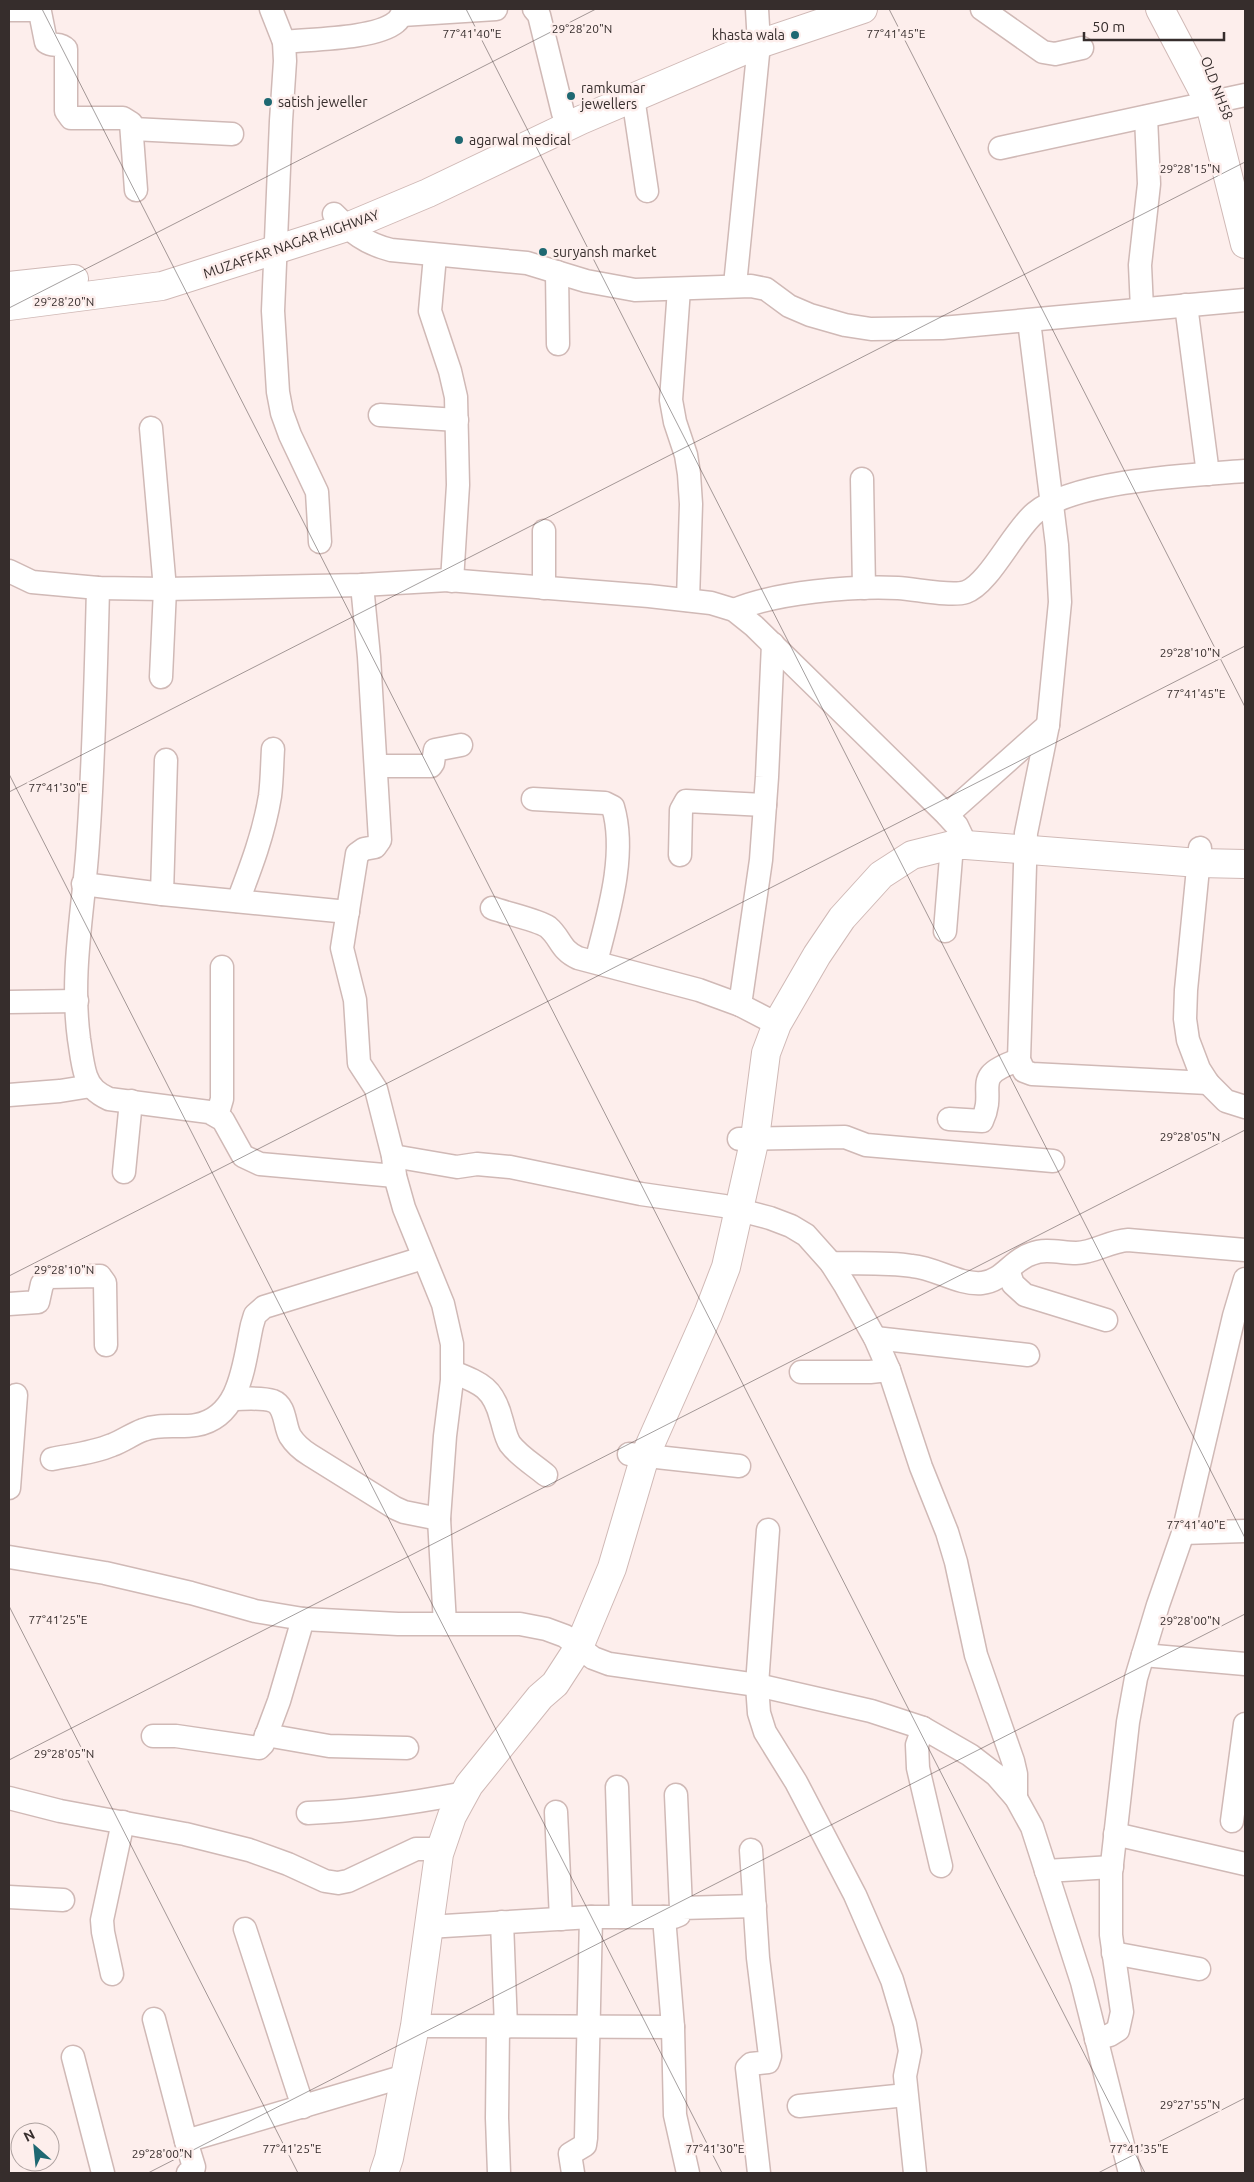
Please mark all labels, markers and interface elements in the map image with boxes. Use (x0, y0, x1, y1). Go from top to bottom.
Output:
scale bar (1084, 10, 1224, 42)
text: 50 m (1092, 18, 1125, 35)
text: 29°28'20"N (552, 22, 612, 35)
text: 77°41'40"E (443, 27, 502, 40)
place label: khasta wala (712, 27, 785, 43)
text: 77°41'45"E (867, 27, 926, 40)
marker: khasta wala (789, 29, 801, 41)
street label: OLD NH58 (1198, 54, 1236, 122)
place label: ramkumar jewellers (580, 80, 646, 112)
marker: ramkumar jewellers (565, 90, 577, 102)
place label: satish jeweller (278, 94, 368, 110)
marker: satish jeweller (262, 96, 274, 108)
place label: agarwal medical (469, 132, 571, 148)
marker: agarwal medical (453, 134, 465, 146)
text: 29°28'15"N (1160, 162, 1220, 175)
street label: MUZAFFAR NAGAR HIGHWAY (201, 206, 381, 282)
place label: suryansh market (553, 244, 657, 260)
marker: suryansh market (537, 246, 549, 258)
text: 29°28'20"N (34, 295, 94, 308)
text: 29°28'10"N (1160, 646, 1220, 659)
text: 77°41'45"E (1167, 687, 1226, 700)
text: 77°41'30"E (29, 781, 88, 794)
text: 29°28'05"N (1160, 1130, 1220, 1143)
text: 29°28'10"N (34, 1263, 94, 1276)
text: 77°41'40"E (1167, 1518, 1226, 1531)
text: 77°41'25"E (29, 1613, 88, 1626)
text: 29°28'00"N (1160, 1614, 1220, 1627)
text: 29°28'05"N (34, 1747, 94, 1760)
text: 29°27'55"N (1160, 2098, 1220, 2111)
north arrow (10, 2122, 60, 2172)
text: N (21, 2126, 37, 2145)
text: 77°41'25"E (263, 2142, 322, 2155)
text: 77°41'30"E (686, 2142, 745, 2155)
text: 77°41'35"E (1110, 2142, 1169, 2155)
text: 29°28'00"N (132, 2147, 192, 2160)

